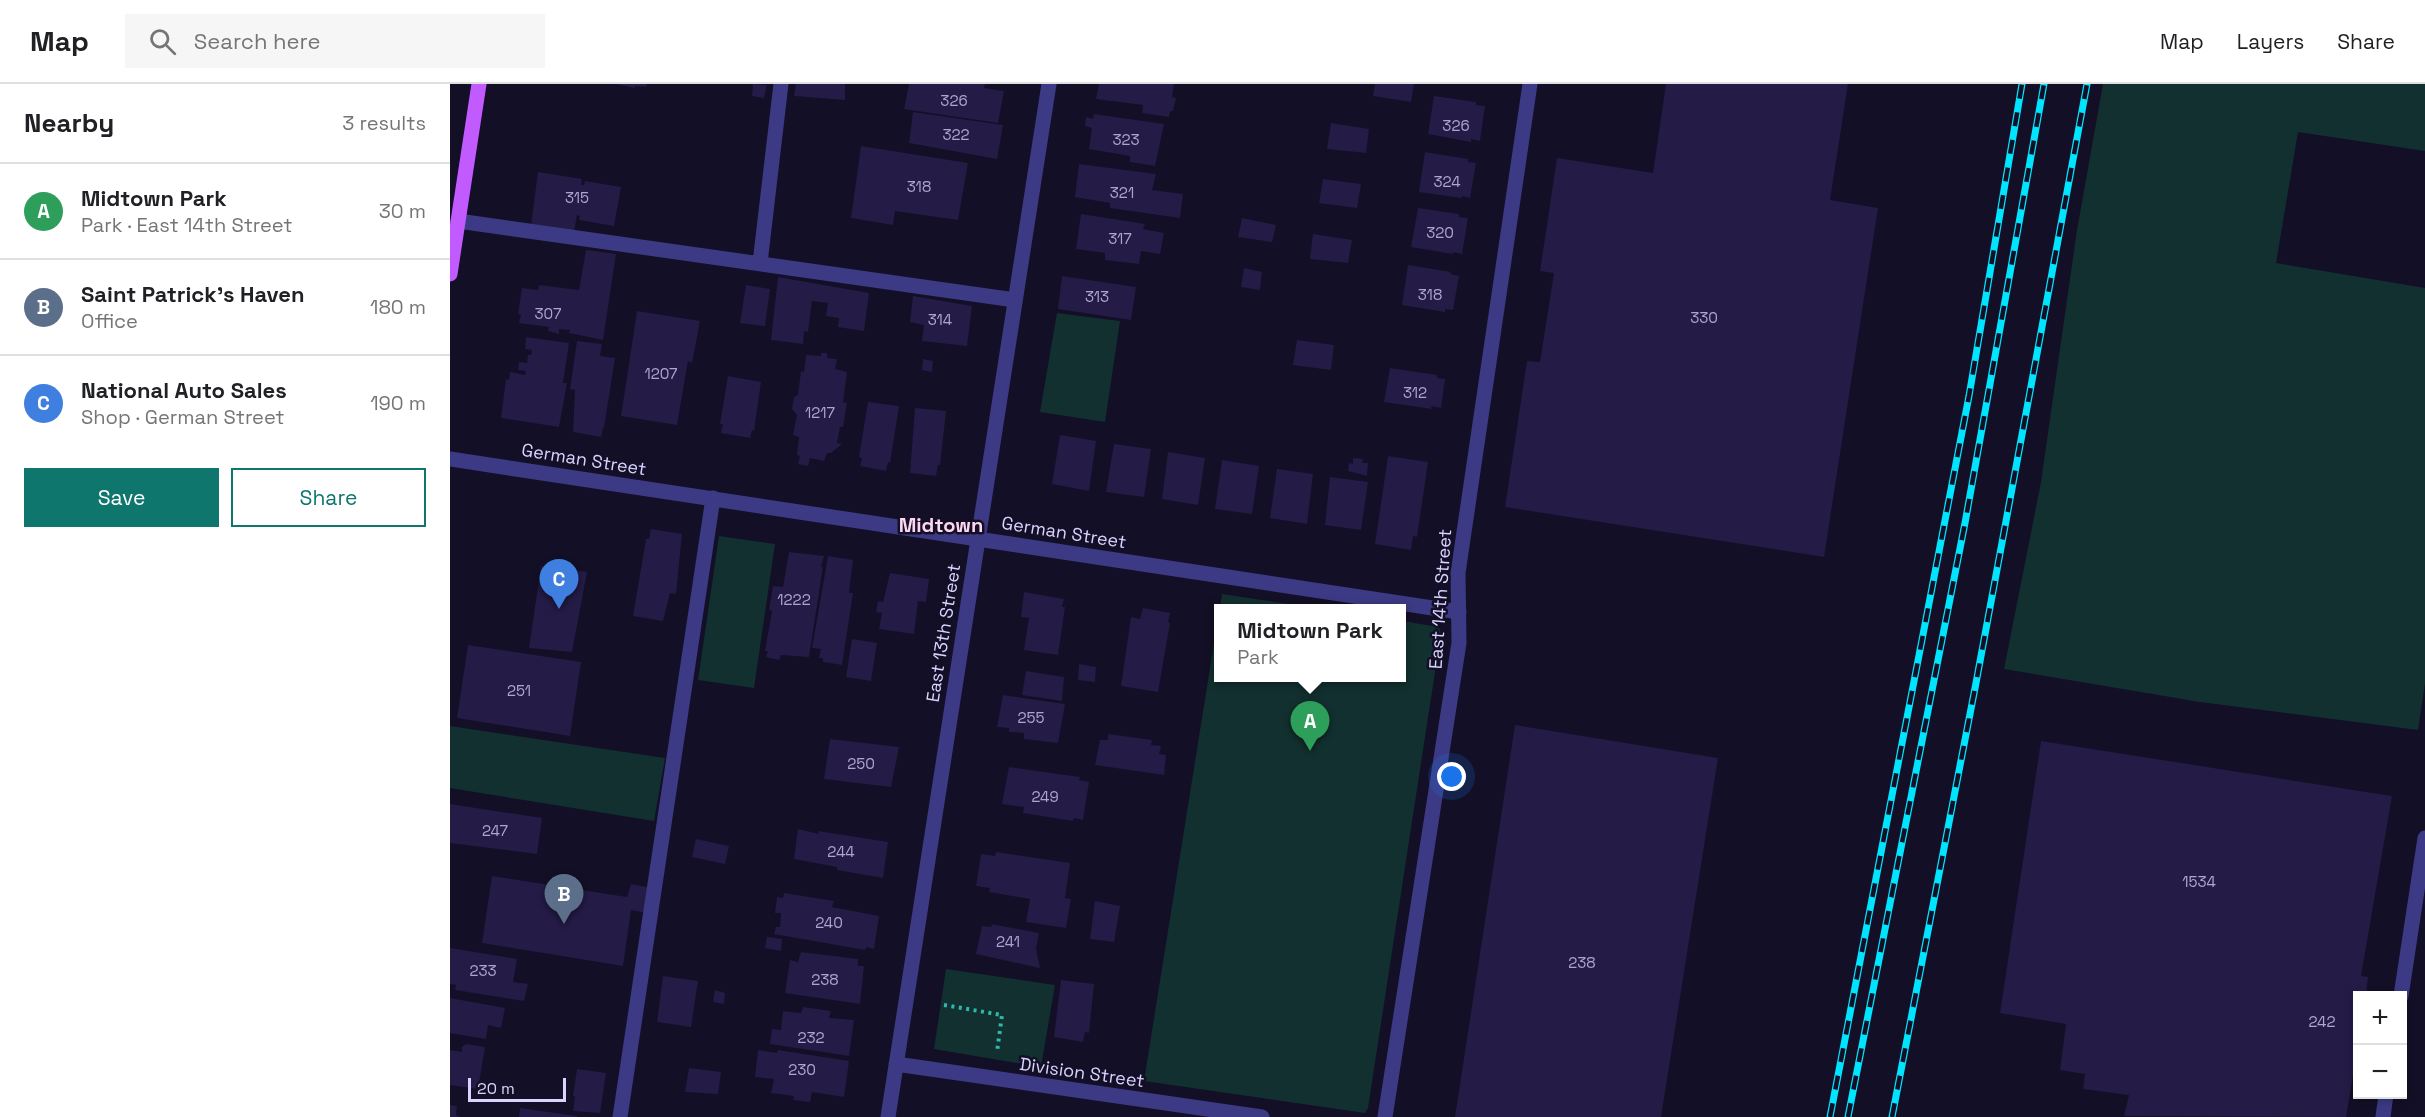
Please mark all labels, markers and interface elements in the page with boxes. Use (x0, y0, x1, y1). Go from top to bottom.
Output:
search box (125, 14, 545, 68)
text: Map (30, 23, 89, 59)
icon: search (146, 25, 179, 58)
text: Search here (194, 27, 321, 55)
text: Map (2160, 28, 2204, 55)
text: Layers (2237, 28, 2304, 55)
text: Share (2337, 28, 2395, 55)
house number: 326 (940, 91, 968, 110)
text: Nearby (24, 106, 114, 140)
text: 3 results (342, 110, 426, 136)
house number: 326 (1442, 116, 1470, 135)
house number: 322 (942, 125, 970, 144)
house number: 323 (1112, 130, 1140, 149)
house number: 324 (1433, 172, 1461, 191)
house number: 318 (907, 177, 931, 196)
house number: 321 (1110, 183, 1134, 202)
text: Midtown Park (81, 184, 227, 212)
house number: 315 (565, 188, 589, 207)
text: A (37, 198, 50, 224)
text: 30 m (379, 198, 426, 224)
text: Park · East 14th Street (81, 212, 293, 238)
house number: 320 (1426, 223, 1454, 242)
house number: 317 (1108, 229, 1132, 248)
text: Saint Patrick's Haven (81, 280, 305, 308)
house number: 318 (1418, 285, 1442, 304)
house number: 313 (1085, 287, 1109, 306)
text: B (37, 294, 50, 320)
text: 180 m (370, 294, 426, 320)
house number: 307 (535, 304, 561, 323)
text: Office (81, 308, 138, 334)
house number: 330 (1690, 308, 1718, 327)
house number: 314 (928, 310, 952, 329)
house number: 1207 (644, 364, 678, 383)
text: National Auto Sales (81, 376, 287, 404)
house number: 312 (1403, 383, 1427, 402)
text: C (37, 390, 50, 416)
text: 190 m (370, 390, 426, 416)
house number: 1217 (805, 403, 835, 422)
text: Shop · German Street (81, 404, 285, 430)
street label: German Street (520, 438, 648, 480)
button: Save (24, 468, 219, 527)
button: Share (231, 468, 426, 527)
street label: German Street (1000, 511, 1128, 553)
district label: Midtown (899, 512, 983, 538)
street label: East 14th Street (1424, 528, 1456, 670)
pin: C (540, 560, 578, 609)
street label: East 13th Street (921, 562, 965, 704)
house number: 1222 (777, 590, 811, 609)
popup (1214, 604, 1406, 682)
text: Midtown Park (1237, 616, 1383, 644)
text: Park (1237, 644, 1279, 670)
house number: 251 (507, 681, 531, 700)
pin: A (1290, 702, 1330, 751)
house number: 255 (1017, 708, 1045, 727)
house number: 250 (847, 754, 875, 773)
your location (1437, 762, 1466, 791)
house number: 249 (1031, 787, 1059, 806)
house number: 247 (482, 821, 508, 840)
house number: 244 (827, 842, 855, 861)
house number: 1534 (2182, 872, 2216, 891)
pin: B (544, 874, 584, 924)
house number: 240 (815, 913, 843, 932)
house number: 241 (996, 932, 1020, 951)
house number: 238 (1568, 953, 1596, 972)
house number: 233 (469, 961, 497, 980)
house number: 238 (811, 970, 839, 989)
map controls (2353, 991, 2407, 1099)
button: + (2353, 991, 2407, 1045)
house number: 242 (2308, 1012, 2336, 1031)
house number: 232 (797, 1028, 825, 1047)
button: − (2353, 1045, 2407, 1099)
street label: Division Street (1018, 1052, 1146, 1092)
house number: 230 (788, 1060, 816, 1079)
scale bar (468, 1075, 566, 1102)
text: 20 m (477, 1078, 515, 1099)

